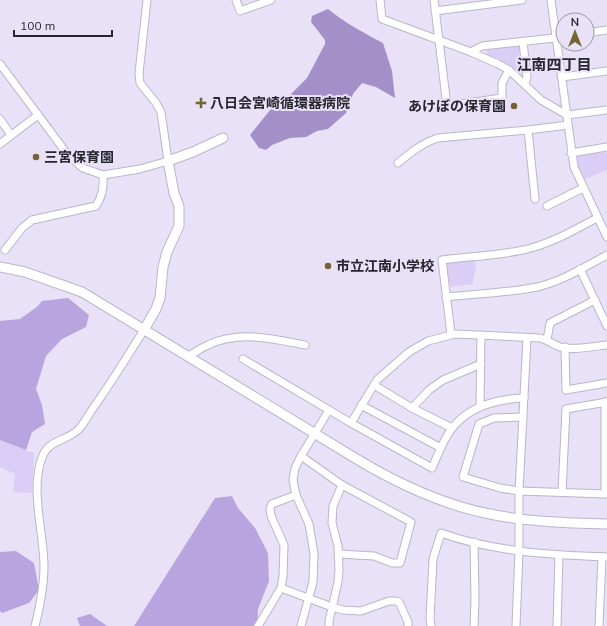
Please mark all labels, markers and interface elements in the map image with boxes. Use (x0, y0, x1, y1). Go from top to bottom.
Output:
scale bar (14, 12, 112, 38)
north arrow (555, 12, 595, 52)
text: N (571, 15, 579, 29)
text: 100 m (20, 18, 55, 33)
district label: 江南四丁目 (516, 55, 592, 74)
place label: 八日会宮崎循環器病院 (210, 94, 350, 112)
marker: 八日会宮崎循環器病院 (195, 97, 207, 109)
place label: あけぼの保育園 (408, 97, 506, 115)
marker: あけぼの保育園 (509, 101, 519, 111)
place label: 三宮保育園 (44, 148, 114, 166)
marker: 三宮保育園 (31, 152, 41, 162)
place label: 市立江南小学校 (336, 257, 434, 275)
marker: 市立江南小学校 (323, 261, 333, 271)

